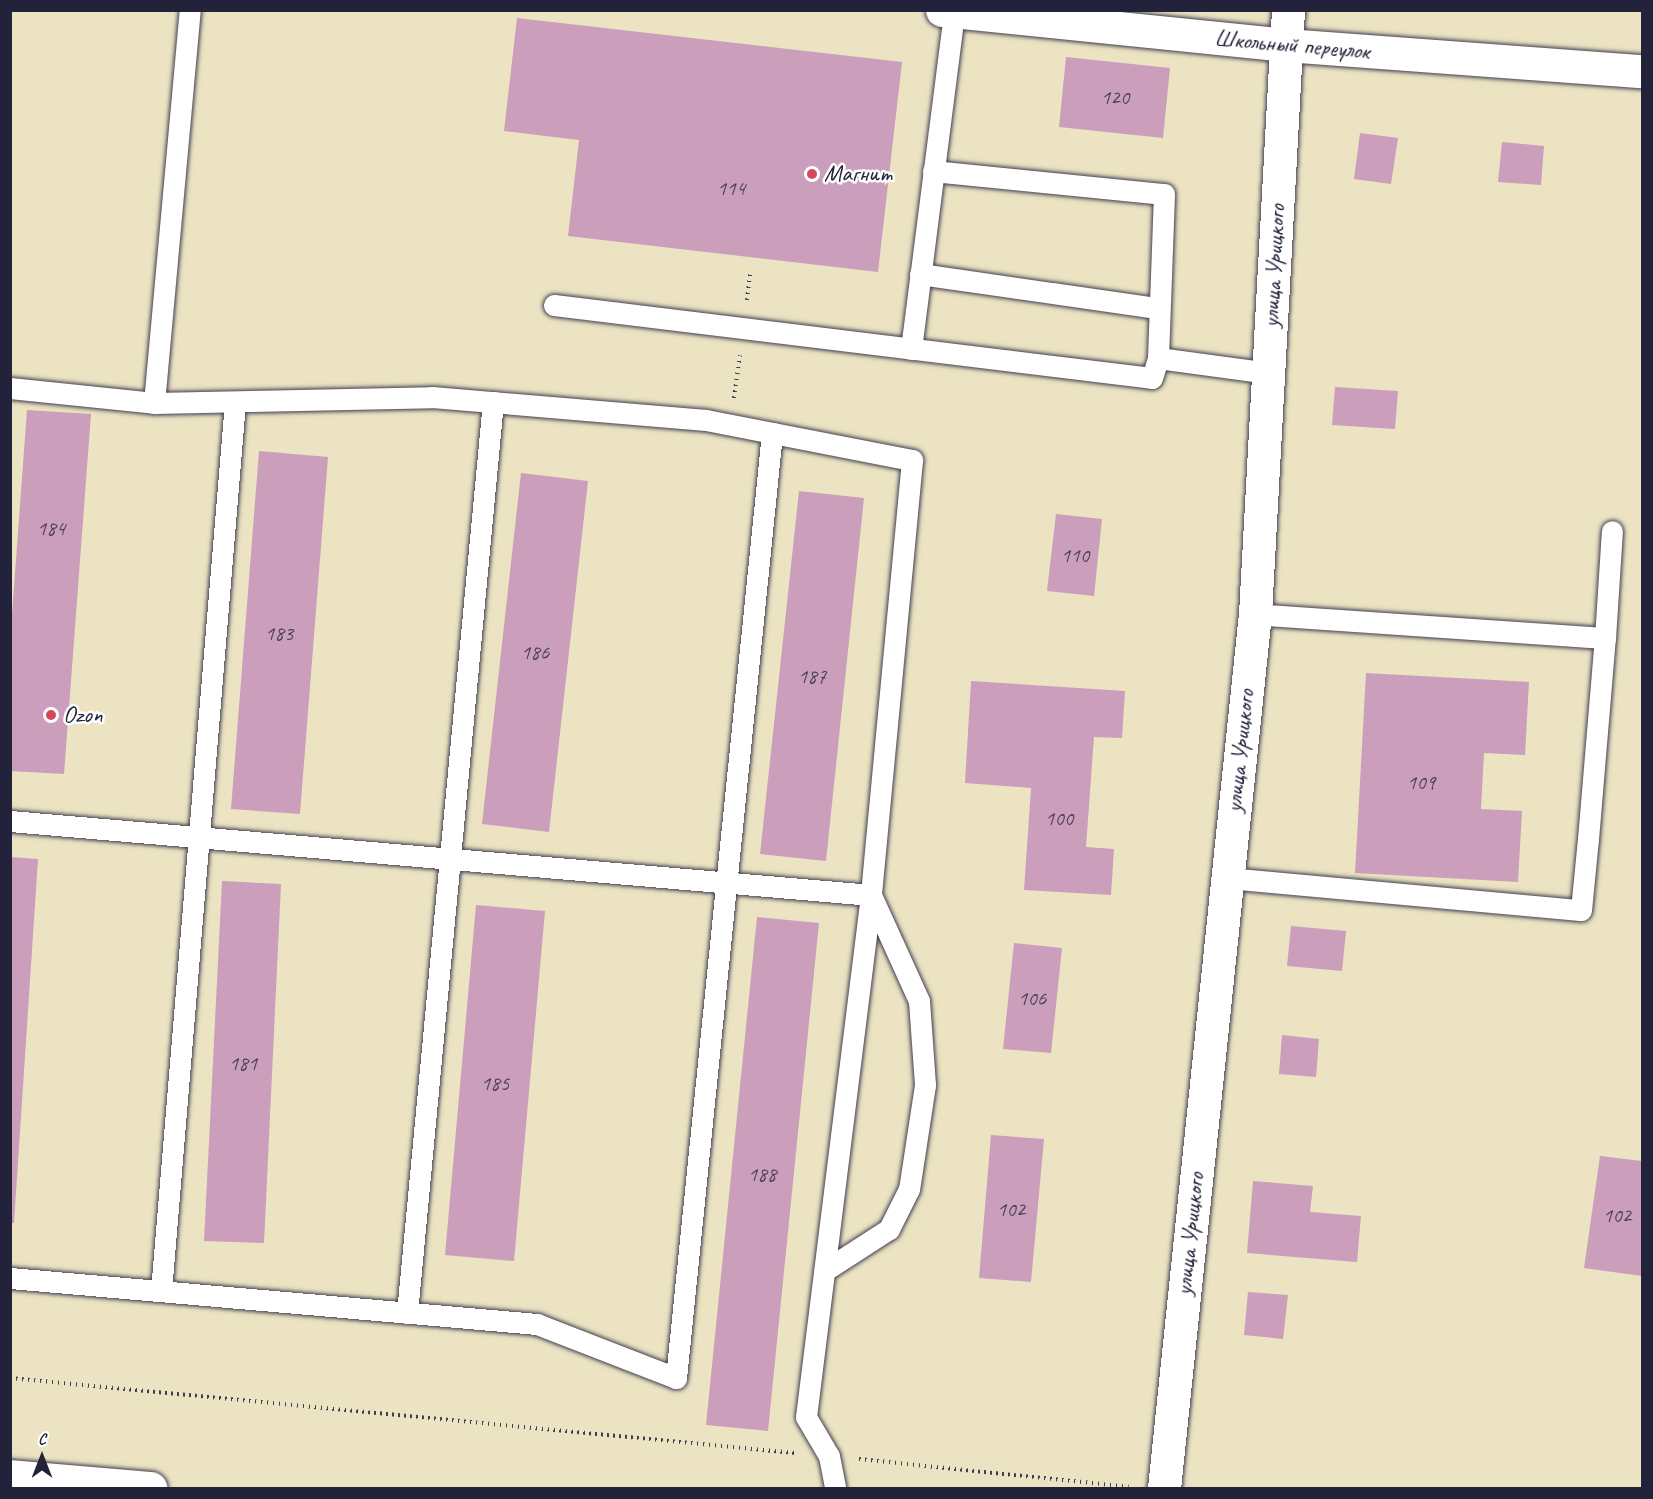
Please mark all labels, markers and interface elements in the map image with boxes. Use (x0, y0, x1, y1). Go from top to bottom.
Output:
street label: Школьный переулок (1213, 24, 1371, 66)
house number: 120 (1101, 84, 1129, 110)
place label: Магнит (824, 160, 892, 188)
marker: Магнит (805, 167, 819, 181)
house number: 114 (717, 175, 745, 201)
street label: улица Урицкого (1256, 204, 1292, 328)
house number: 184 (37, 515, 65, 541)
house number: 110 (1061, 542, 1089, 568)
house number: 183 (265, 620, 293, 646)
house number: 186 (521, 639, 549, 665)
house number: 187 (798, 663, 826, 689)
street label: улица Урицкого (1219, 688, 1261, 814)
place label: Ozon (63, 701, 102, 729)
marker: Ozon (44, 708, 58, 722)
house number: 109 (1407, 769, 1435, 795)
house number: 100 (1045, 805, 1073, 831)
house number: 106 (1018, 985, 1046, 1011)
house number: 181 (229, 1050, 257, 1076)
house number: 185 (481, 1070, 509, 1096)
house number: 188 (748, 1161, 776, 1187)
street label: улица Урицкого (1169, 1171, 1211, 1297)
house number: 102 (997, 1196, 1025, 1222)
house number: 102 (1603, 1202, 1631, 1228)
north arrow (12, 1427, 72, 1487)
text: С (38, 1429, 46, 1449)

